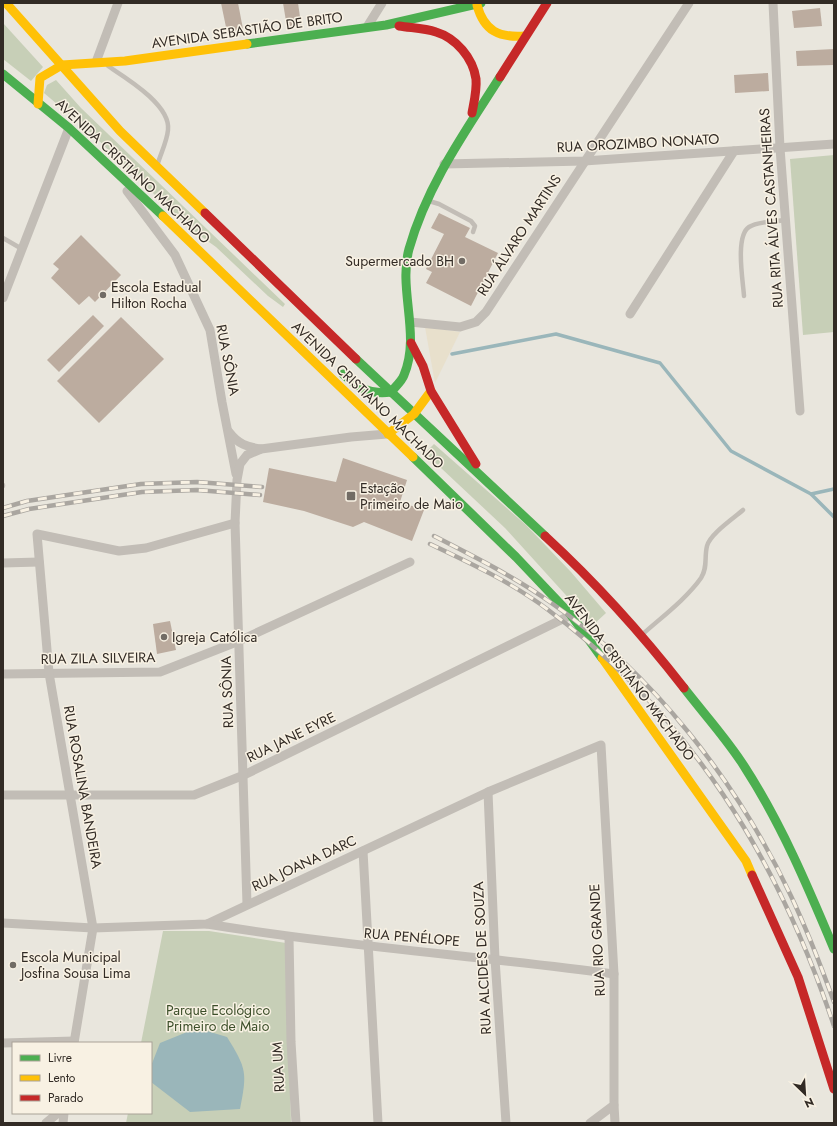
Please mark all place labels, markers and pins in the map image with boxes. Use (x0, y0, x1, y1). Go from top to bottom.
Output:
place label: Supermercado BH (345, 251, 454, 271)
marker: Supermercado BH (457, 256, 467, 266)
place label: Escola Estadual Hilton Rocha (111, 277, 202, 313)
marker: Escola Estadual Hilton Rocha (98, 290, 108, 300)
place label: Estação Primeiro de Maio (360, 478, 463, 514)
marker: Estação Primeiro de Maio (345, 490, 357, 502)
place label: Igreja Católica (172, 627, 257, 647)
marker: Igreja Católica (159, 632, 169, 642)
place label: Escola Municipal Josfina Sousa Lima (19, 947, 130, 983)
marker: Escola Municipal Josfina Sousa Lima (8, 960, 18, 970)

